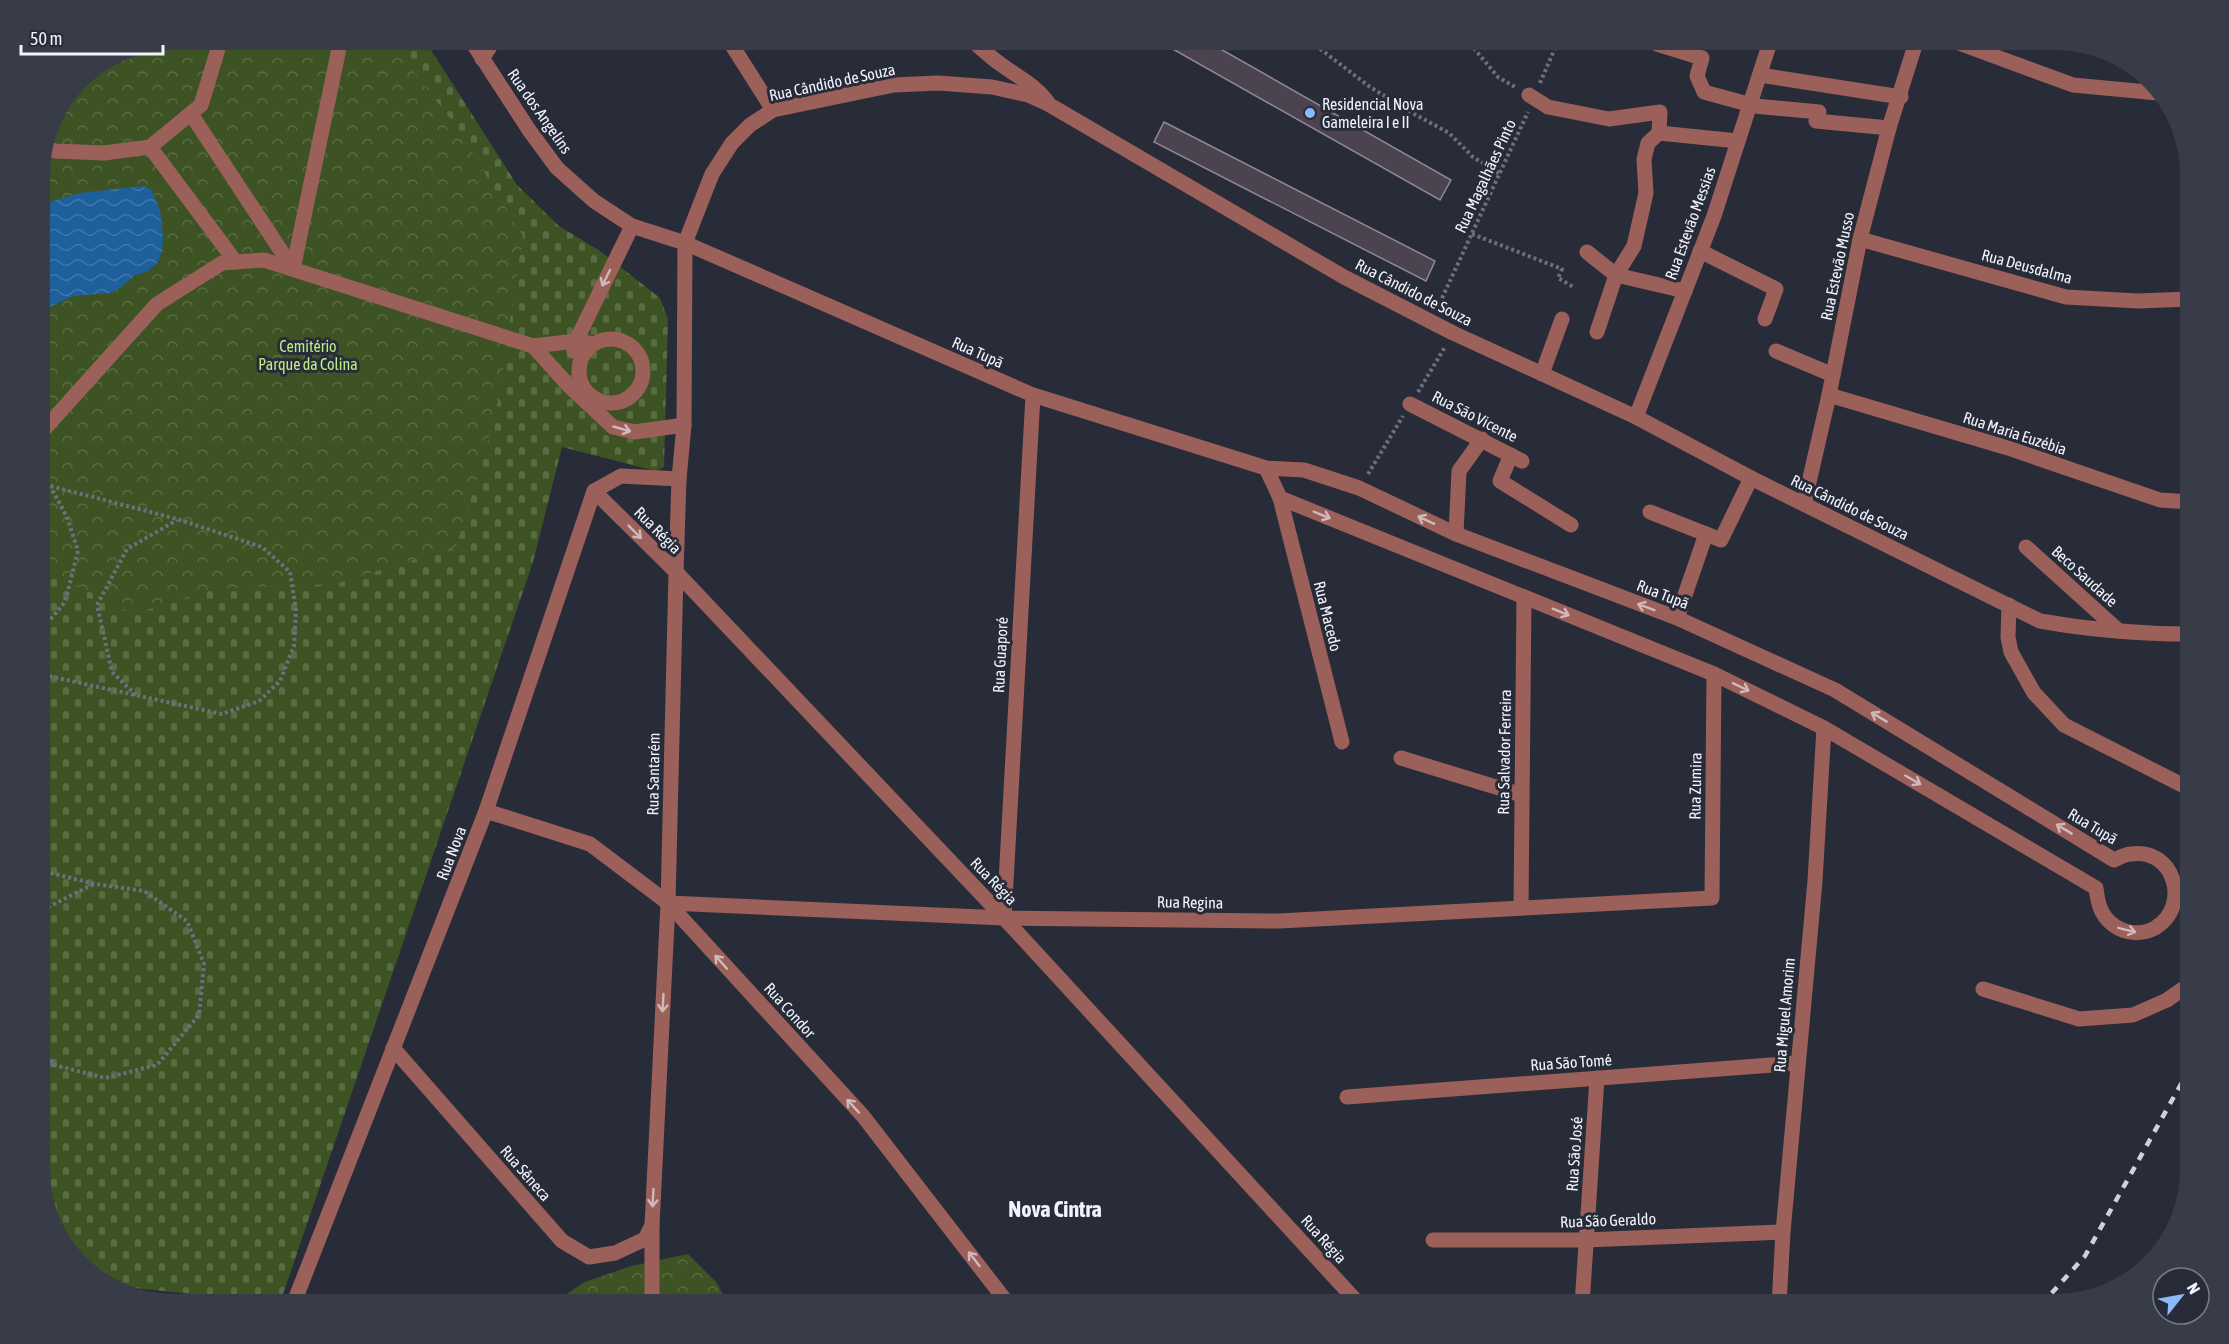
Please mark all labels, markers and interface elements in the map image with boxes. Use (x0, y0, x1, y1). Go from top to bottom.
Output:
scale bar (21, 18, 164, 56)
text: 50 m (30, 28, 62, 49)
street label: Rua Cândido de Souza (767, 60, 897, 104)
street label: Rua dos Angelins (503, 65, 576, 158)
place label: Residencial Nova Gameleira I e II (1322, 95, 1423, 131)
marker: Residencial Nova Gameleira I e II (1303, 106, 1317, 120)
street label: Rua Magalhães Pinto (1451, 116, 1520, 236)
street label: Rua Estevão Messias (1661, 164, 1719, 282)
street label: Rua Estevão Musso (1817, 210, 1857, 322)
street label: Rua Deusdalma (1980, 245, 2074, 287)
street label: Rua Cândido de Souza (1353, 255, 1475, 329)
one-way arrow (600, 269, 612, 287)
street label: Rua Tupã (949, 333, 1006, 372)
park label: Cemitério Parque da Colina (258, 337, 358, 374)
street label: Rua São Vicente (1429, 387, 1521, 445)
street label: Rua Maria Euzébia (1961, 408, 2069, 458)
one-way arrow (612, 424, 631, 435)
street label: Rua Cândido de Souza (1788, 471, 1912, 543)
street label: Rua Régia (630, 503, 685, 558)
one-way arrow (1313, 510, 1331, 521)
one-way arrow (1417, 514, 1435, 526)
one-way arrow (627, 524, 642, 539)
street label: Beco Saudade (2048, 542, 2122, 610)
street label: Rua Tupã (1634, 576, 1692, 613)
street label: Rua Macedo (1311, 579, 1345, 653)
one-way arrow (1638, 600, 1656, 611)
one-way arrow (1552, 607, 1570, 618)
street label: Rua Guaporé (989, 617, 1012, 694)
one-way arrow (1732, 682, 1750, 694)
street label: Rua Salvador Ferreira (1494, 689, 1514, 815)
one-way arrow (1871, 710, 1888, 722)
street label: Rua Santarém (643, 732, 663, 816)
street label: Rua Zumira (1685, 752, 1705, 820)
one-way arrow (1904, 774, 1921, 786)
street label: Rua Tupã (2065, 804, 2121, 849)
one-way arrow (2056, 823, 2073, 835)
street label: Rua Nova (433, 824, 469, 882)
street label: Rua Régia (966, 854, 1021, 909)
street label: Rua Regina (1157, 892, 1223, 913)
one-way arrow (2118, 925, 2137, 936)
one-way arrow (714, 954, 728, 969)
street label: Rua Miguel Amorim (1770, 957, 1799, 1073)
street label: Rua Condor (761, 979, 820, 1041)
one-way arrow (657, 993, 668, 1013)
street label: Rua São Tomé (1530, 1050, 1612, 1074)
one-way arrow (846, 1098, 860, 1113)
street label: Rua São José (1562, 1116, 1586, 1192)
street label: Rua Sêneca (497, 1142, 555, 1204)
one-way arrow (648, 1187, 659, 1207)
district label: Nova Cintra (1008, 1196, 1102, 1222)
street label: Rua São Geraldo (1560, 1209, 1656, 1231)
street label: Rua Régia (1297, 1211, 1350, 1267)
one-way arrow (967, 1251, 980, 1267)
north arrow (2151, 1266, 2211, 1326)
text: N (2184, 1280, 2204, 1297)

